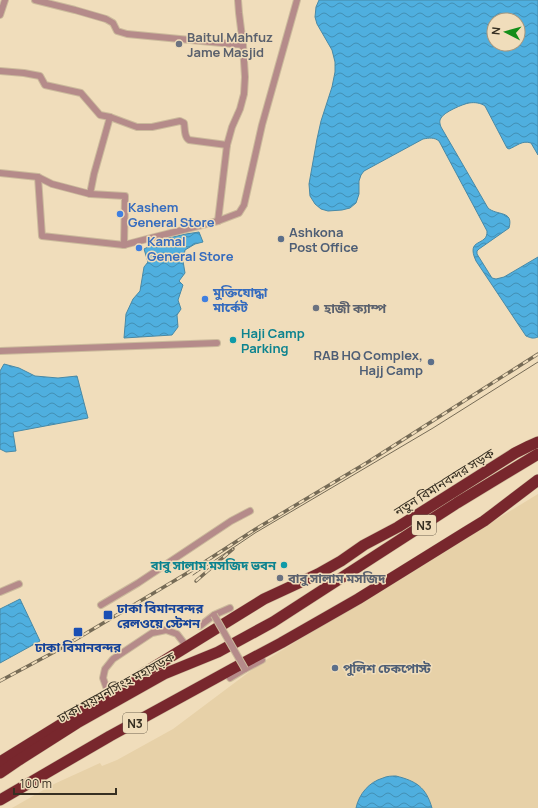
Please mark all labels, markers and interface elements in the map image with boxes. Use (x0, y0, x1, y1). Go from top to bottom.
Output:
north arrow (486, 12, 526, 52)
text: N (488, 26, 503, 36)
place label: Baitul Mahfuz Jame Masjid (187, 28, 273, 61)
marker: Baitul Mahfuz Jame Masjid (174, 39, 184, 49)
place label: Kashem General Store (128, 198, 215, 231)
marker: Kashem General Store (115, 209, 125, 219)
place label: Ashkona Post Office (289, 223, 358, 256)
place label: Kamal General Store (147, 232, 234, 265)
marker: Ashkona Post Office (276, 234, 286, 244)
marker: Kamal General Store (134, 243, 144, 253)
place label: মুক্তিযোদ্ধা মার্কেট (212, 283, 268, 316)
marker: মুক্তিযোদ্ধা মার্কেট (200, 294, 210, 304)
place label: হাজী ক্যাম্প (323, 299, 387, 317)
marker: হাজী ক্যাম্প (311, 303, 321, 313)
place label: Haji Camp Parking (241, 324, 305, 357)
marker: Haji Camp Parking (228, 335, 238, 345)
place label: RAB HQ Complex, Hajj Camp (313, 346, 423, 379)
marker: RAB HQ Complex, Hajj Camp (426, 357, 436, 367)
street label: নতুন বিমানবন্দর সড়ক (390, 444, 498, 521)
road number: N3 (412, 515, 436, 535)
place label: বাবু সালাম মসজিদ ভবন (150, 556, 277, 574)
marker: বাবু সালাম মসজিদ ভবন (279, 560, 289, 570)
place label: বাবু সালাম মসজিদ (287, 569, 386, 587)
marker: বাবু সালাম মসজিদ (275, 573, 285, 583)
place label: ঢাকা বিমানবন্দর রেলওয়ে স্টেশন (116, 599, 203, 632)
marker: ঢাকা বিমানবন্দর রেলওয়ে স্টেশন (102, 609, 114, 621)
marker: ঢাকা বিমানবন্দর (72, 626, 84, 638)
place label: ঢাকা বিমানবন্দর (34, 638, 121, 656)
street label: ঢাকা ময়মনসিংহ মহাসড়ক (53, 647, 179, 727)
place label: পুলিশ চেকপোস্ট (343, 659, 431, 677)
marker: পুলিশ চেকপোস্ট (330, 663, 340, 673)
road number: N3 (123, 713, 147, 733)
scale bar (14, 770, 116, 796)
text: 100 m (20, 775, 52, 792)

